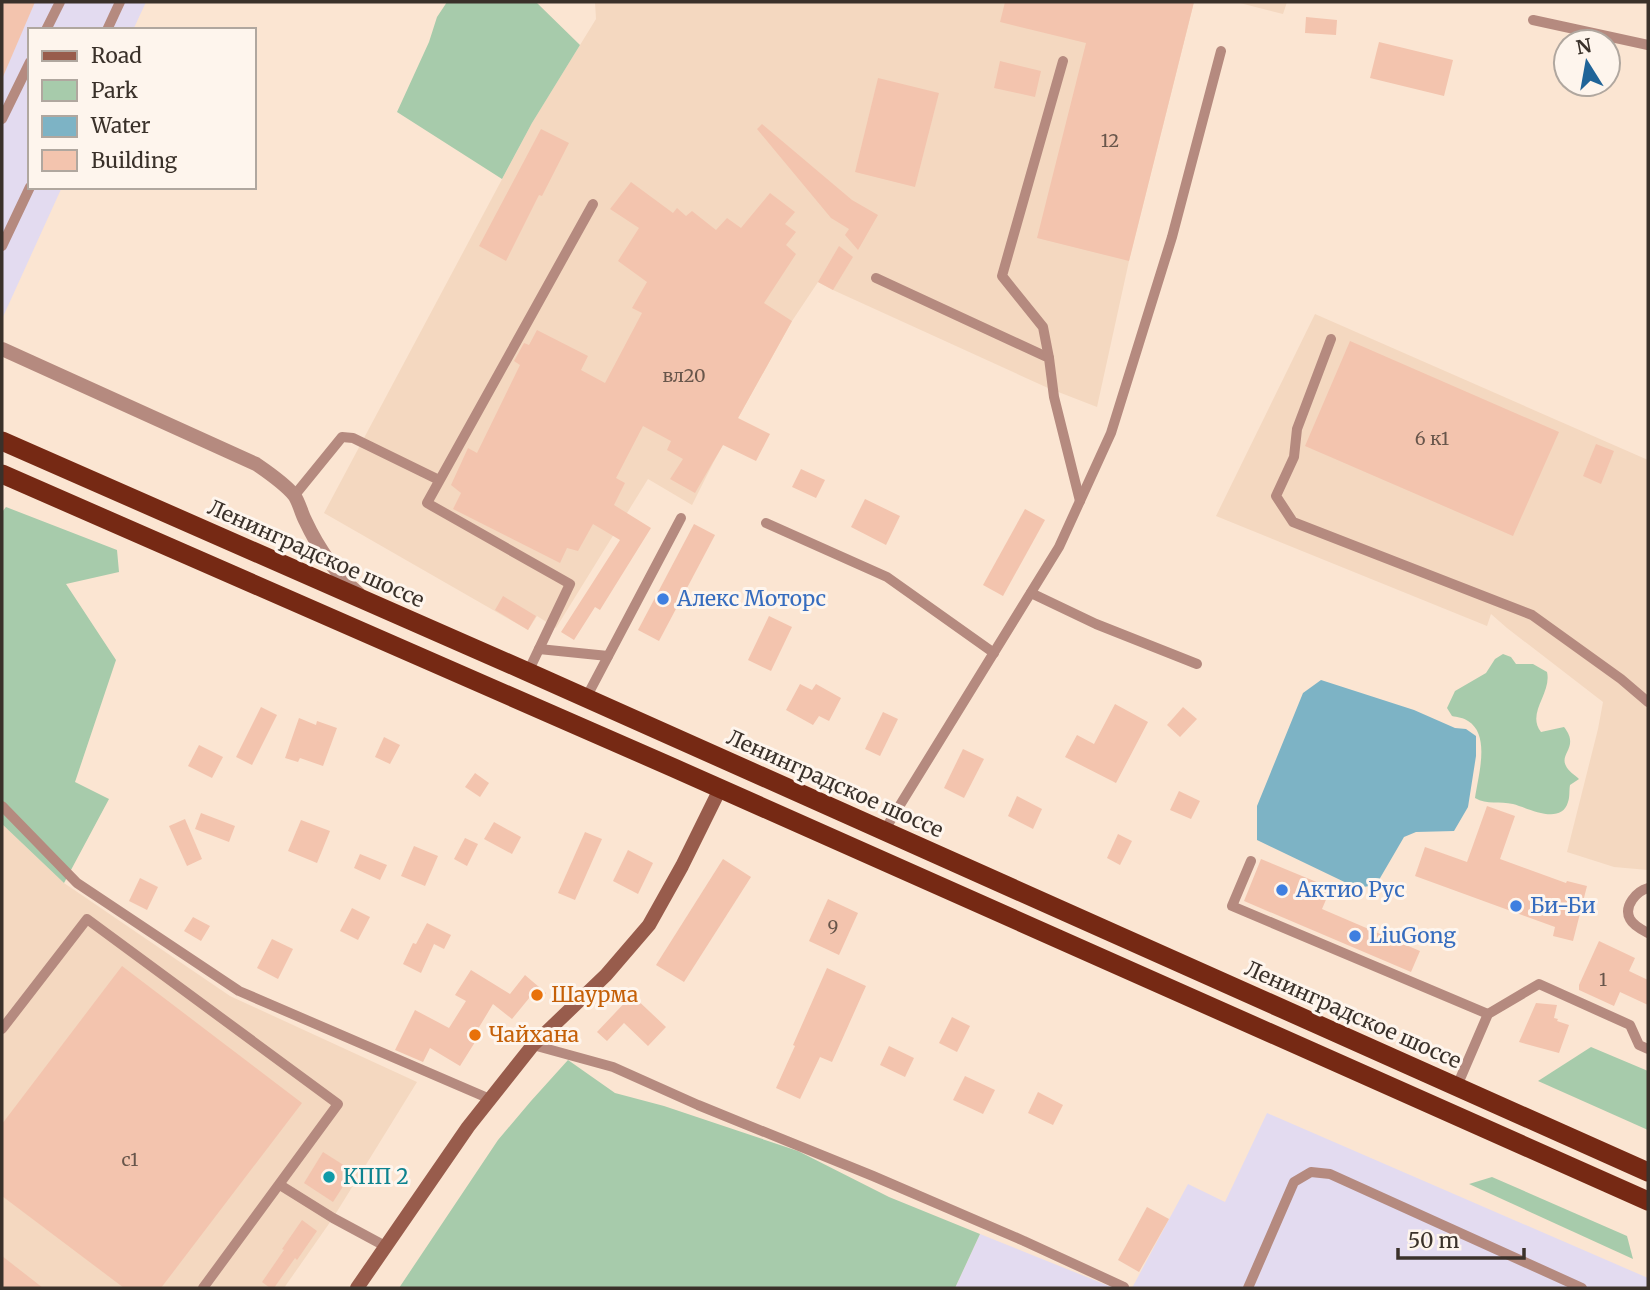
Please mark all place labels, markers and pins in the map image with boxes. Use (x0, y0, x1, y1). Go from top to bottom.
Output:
place label: Алекс Моторс (676, 585, 826, 612)
marker: Алекс Моторс (655, 591, 671, 607)
place label: Актио Рус (1295, 876, 1405, 903)
marker: Актио Рус (1274, 882, 1290, 898)
place label: Би-Би (1530, 892, 1596, 919)
marker: Би-Би (1508, 898, 1524, 914)
place label: LiuGong (1369, 922, 1456, 949)
marker: LiuGong (1347, 928, 1363, 944)
place label: Шаурма (551, 981, 638, 1008)
marker: Шаурма (529, 987, 545, 1003)
place label: Чайхана (489, 1021, 579, 1048)
marker: Чайхана (467, 1027, 483, 1043)
place label: КПП 2 (343, 1163, 409, 1190)
marker: КПП 2 (321, 1169, 337, 1185)

